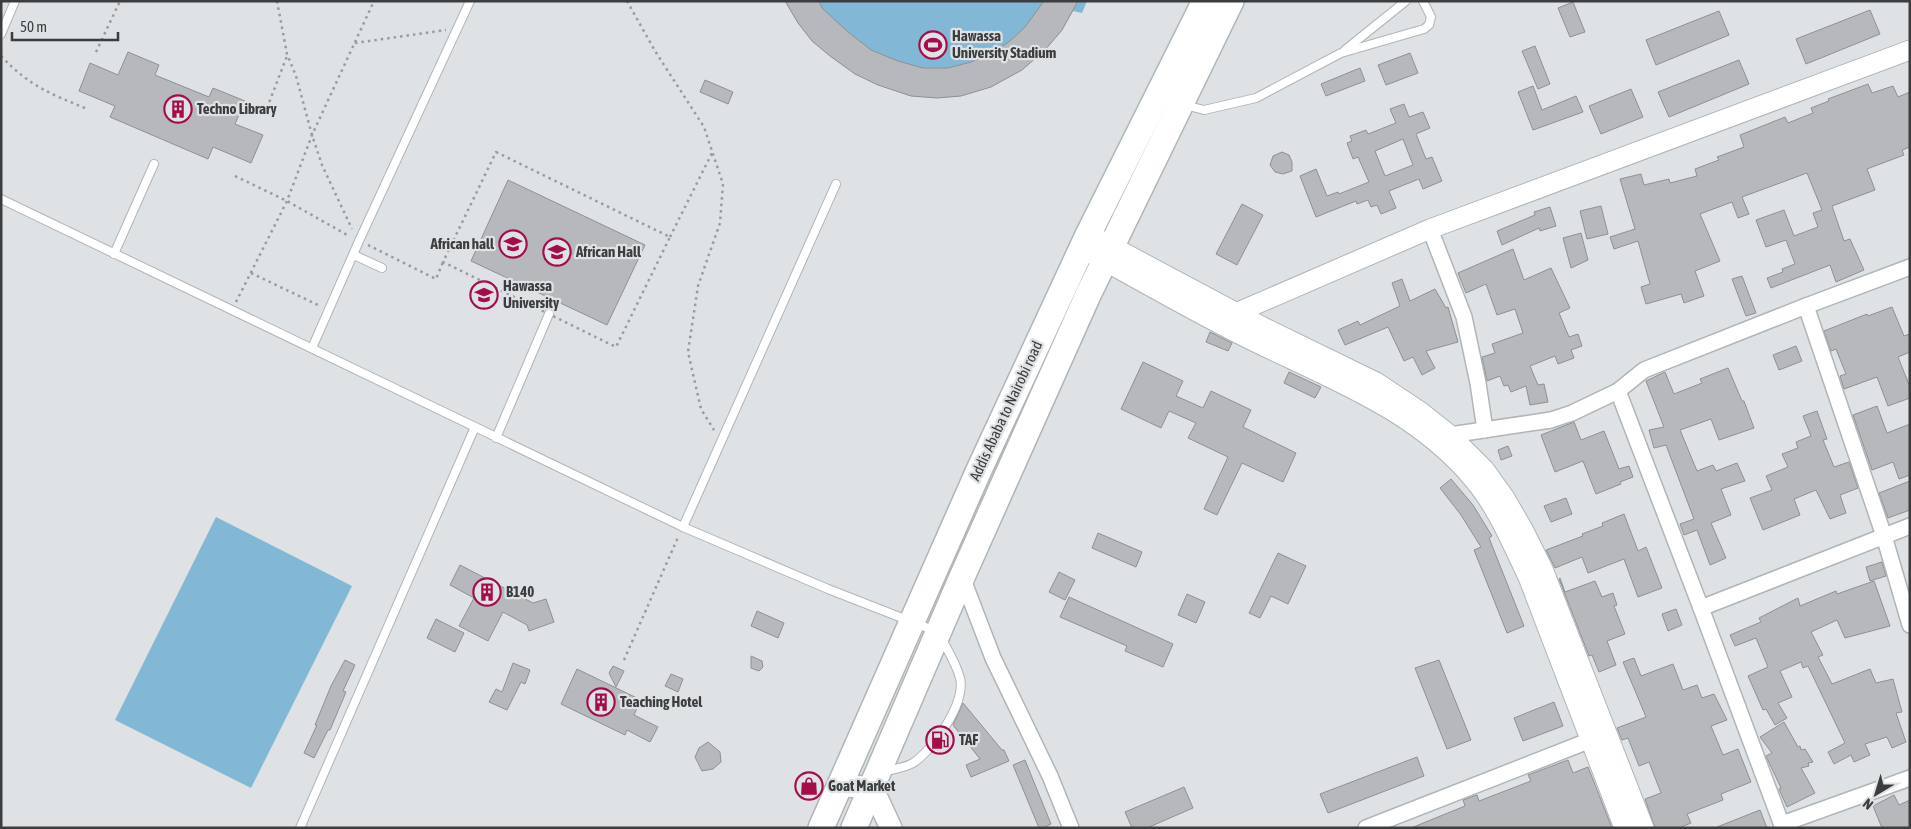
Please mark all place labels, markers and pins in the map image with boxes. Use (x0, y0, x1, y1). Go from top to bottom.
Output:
place label: Hawassa University Stadium (952, 27, 1057, 61)
sports icon: Hawassa University Stadium (918, 30, 948, 60)
building icon: Techno Library (163, 94, 193, 124)
place label: Techno Library (197, 100, 278, 117)
school or university icon: African hall (498, 229, 528, 259)
place label: African hall (430, 235, 495, 252)
school or university icon: African Hall (542, 237, 572, 267)
place label: African Hall (575, 243, 642, 260)
place label: Hawassa University (503, 277, 560, 311)
school or university icon: Hawassa University (469, 280, 499, 310)
building icon: B140 (472, 577, 502, 607)
place label: B140 (506, 583, 534, 600)
building icon: Teaching Hotel (586, 687, 616, 717)
place label: Teaching Hotel (620, 693, 703, 710)
fuel station icon: TAF (925, 725, 955, 755)
place label: TAF (959, 731, 978, 748)
shop icon: Goat Market (794, 771, 824, 801)
place label: Goat Market (828, 777, 896, 794)

